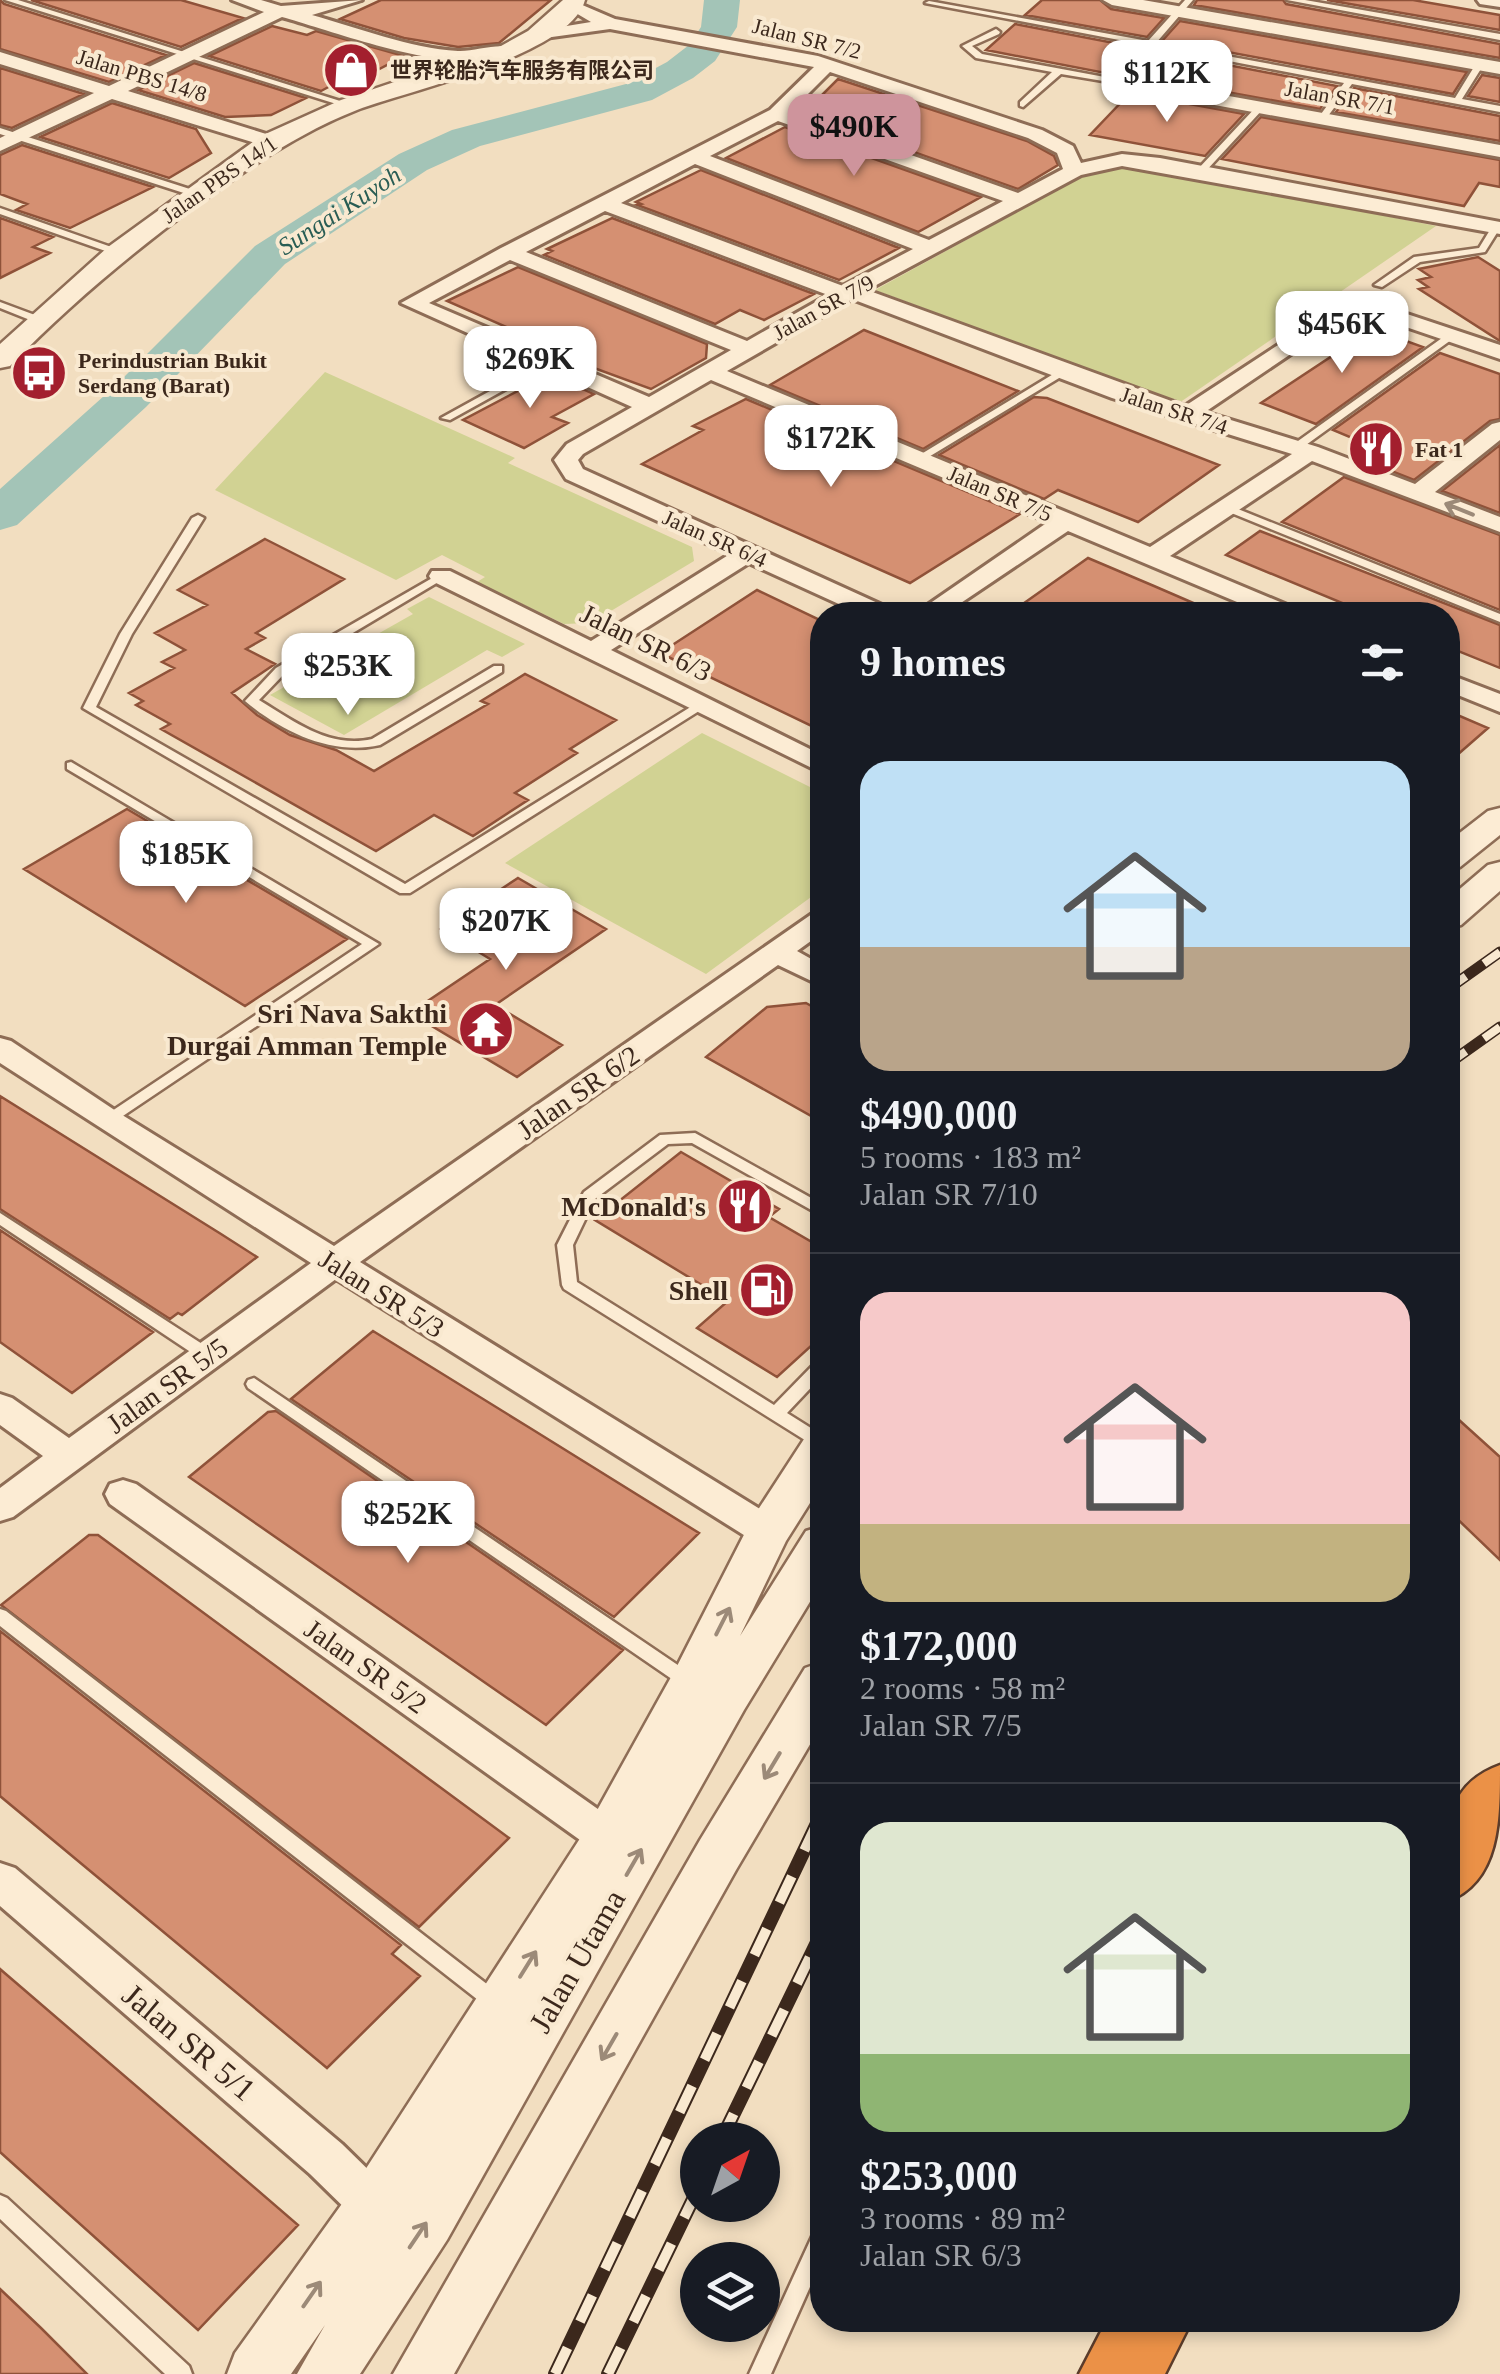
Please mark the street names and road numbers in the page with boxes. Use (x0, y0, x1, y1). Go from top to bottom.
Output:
street label: Jalan SR 7/2 (750, 13, 864, 64)
street label: Jalan PBS 14/8 (74, 44, 210, 107)
street label: Jalan SR 7/1 (1283, 76, 1397, 119)
street label: Jalan PBS 14/1 (157, 131, 282, 228)
street label: Jalan SR 7/9 (769, 270, 878, 345)
street label: Jalan SR 7/4 (1117, 381, 1231, 440)
street label: Jalan SR 7/5 (944, 460, 1056, 527)
street label: Jalan SR 6/4 (659, 504, 771, 572)
street label: Jalan SR 6/3 (575, 597, 716, 687)
street label: Jalan SR 6/2 (511, 1039, 645, 1146)
street label: Jalan SR 5/3 (313, 1243, 450, 1344)
street label: Jalan SR 5/5 (101, 1331, 234, 1440)
street label: Jalan SR 5/2 (299, 1613, 433, 1720)
street label: Jalan Utama (522, 1883, 632, 2039)
street label: Jalan SR 5/1 (115, 1976, 263, 2108)

